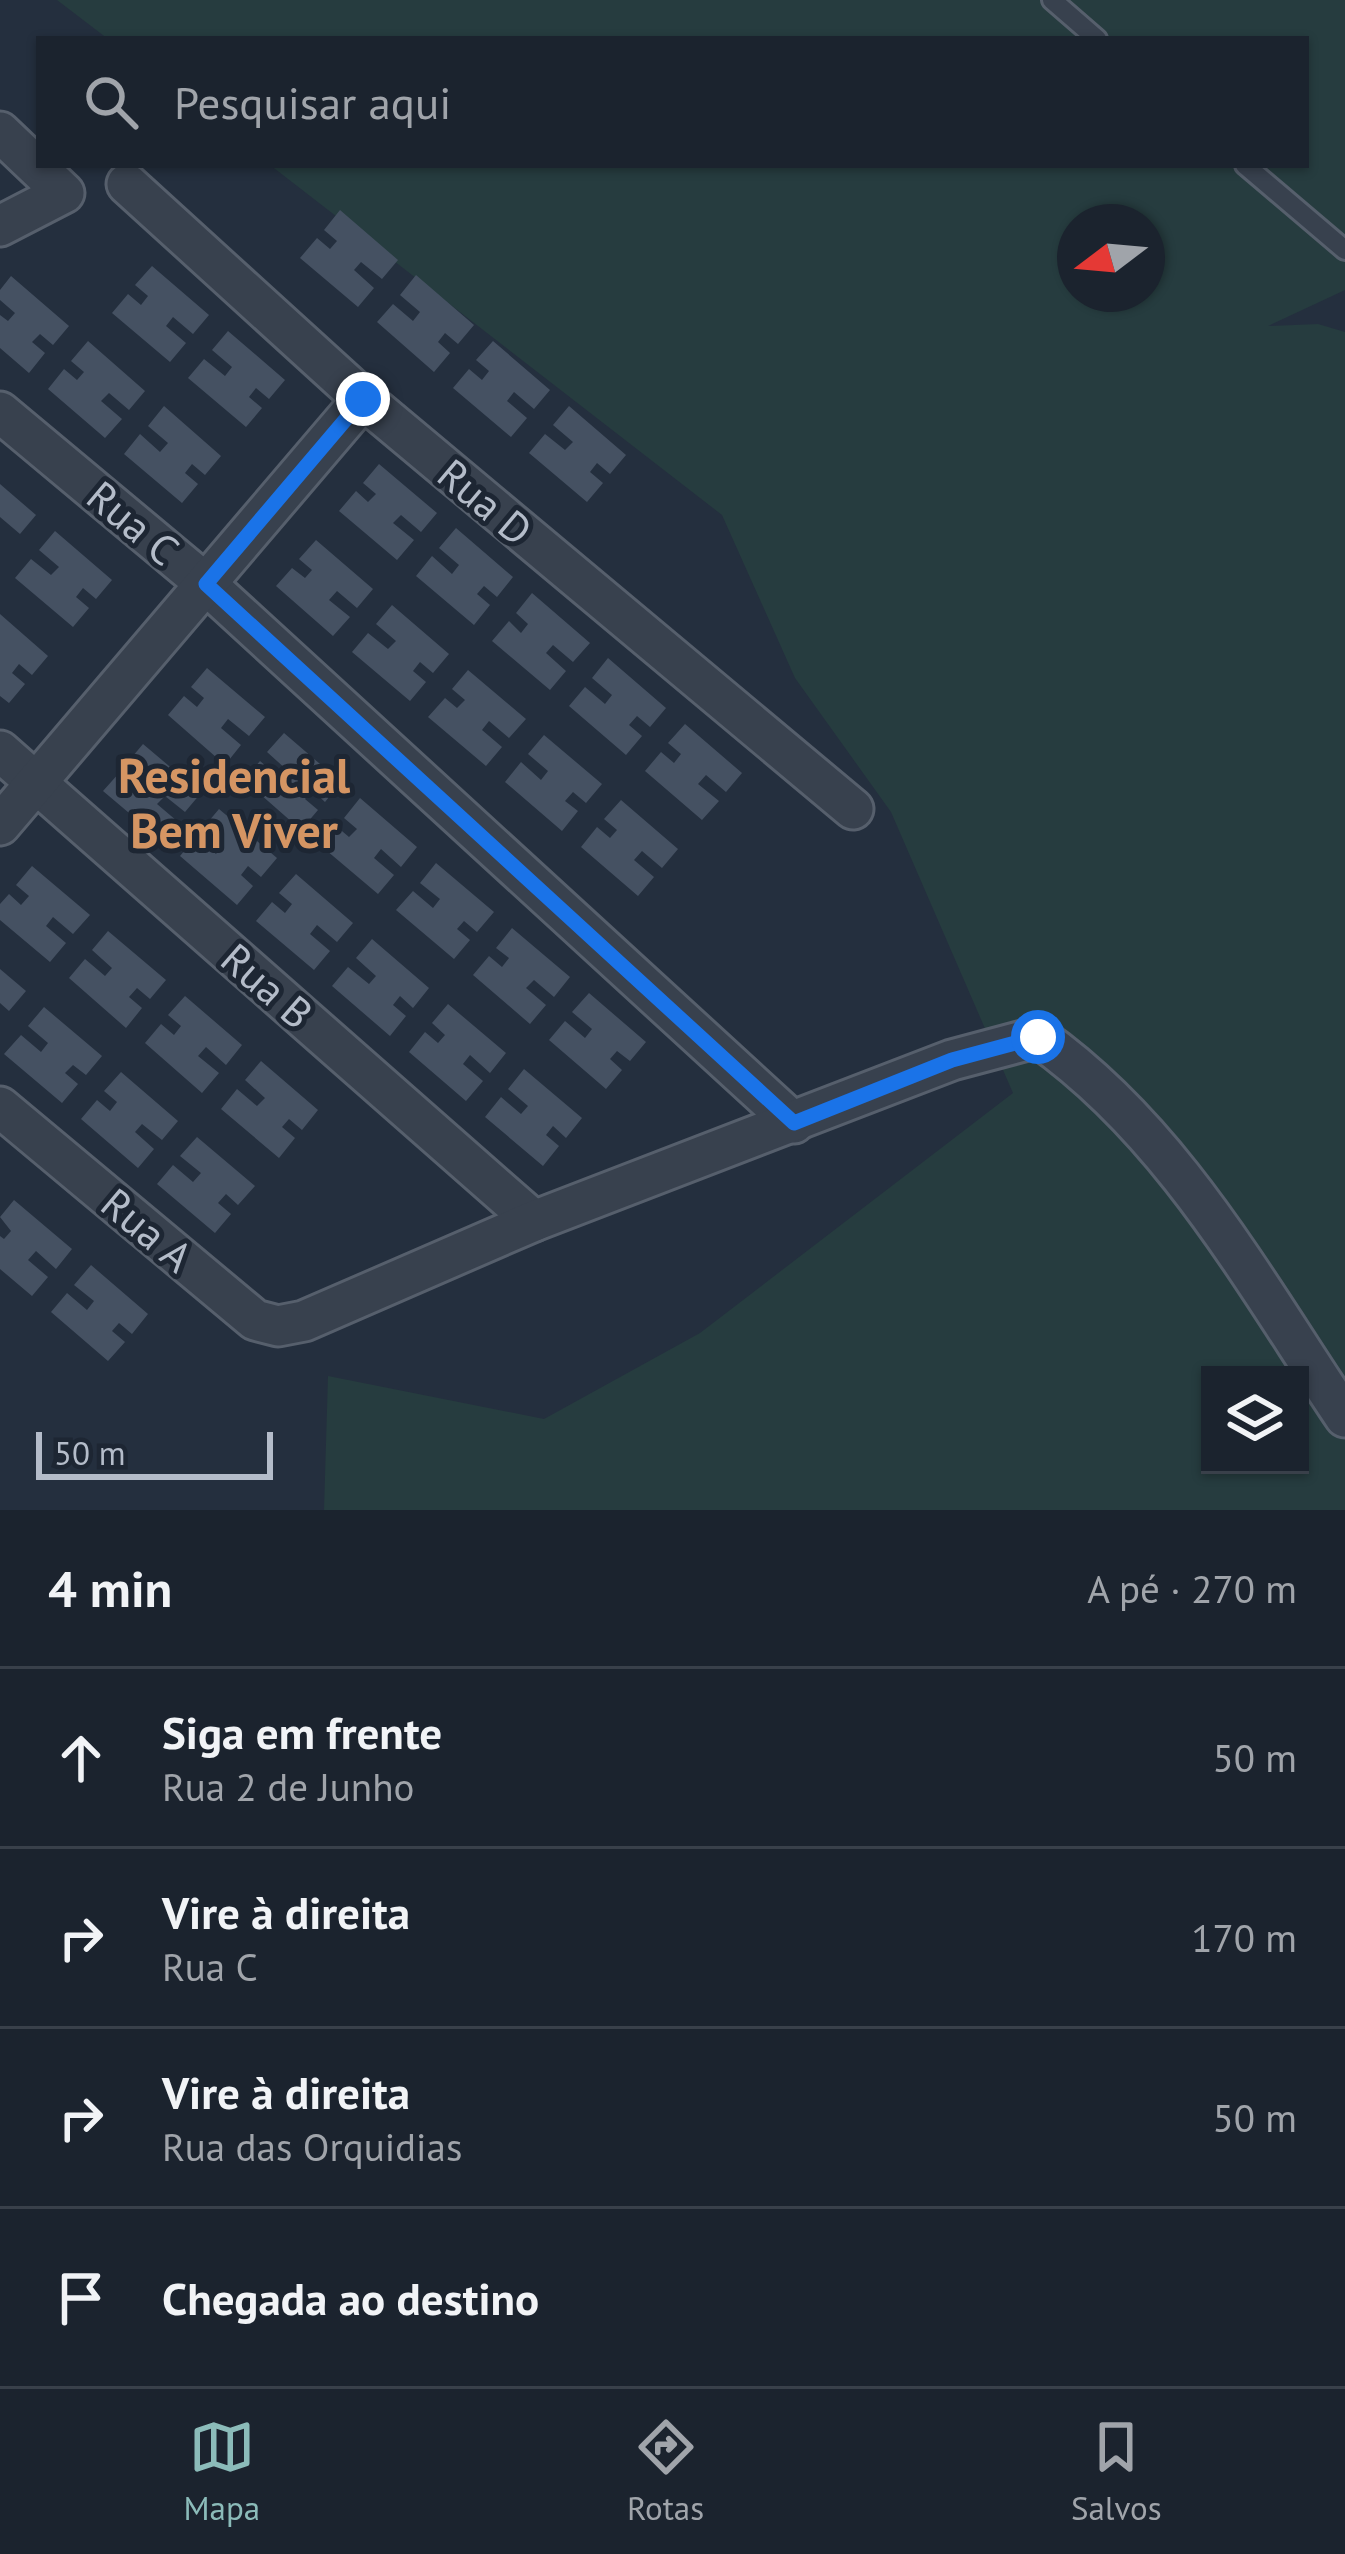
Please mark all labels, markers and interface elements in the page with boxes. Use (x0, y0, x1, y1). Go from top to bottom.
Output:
search box (36, 36, 1309, 168)
icon: search (78, 69, 144, 135)
text: Pesquisar aqui (174, 73, 451, 131)
north arrow (1057, 204, 1165, 312)
route end (336, 372, 390, 426)
street label: Rua D (427, 446, 544, 557)
street label: Rua C (76, 468, 191, 577)
district label: Residencial Bem Viver (118, 744, 351, 861)
street label: Rua B (210, 931, 325, 1040)
route start (1011, 1010, 1065, 1064)
street label: Rua A (90, 1176, 205, 1284)
map controls (1201, 1366, 1309, 1474)
button: layers (1201, 1366, 1309, 1474)
scale bar (36, 1426, 273, 1479)
text: 50 m (54, 1431, 126, 1474)
text: 4 min (48, 1555, 172, 1621)
text: A pé · 270 m (1087, 1563, 1297, 1614)
text: Siga em frente (162, 1703, 442, 1761)
icon: ahead (48, 1725, 114, 1791)
text: 50 m (1212, 1732, 1297, 1783)
text: Rua 2 de Junho (162, 1761, 414, 1812)
text: Vire à direita (162, 1883, 410, 1941)
icon: right (48, 1905, 114, 1971)
text: 170 m (1191, 1912, 1297, 1963)
text: Rua C (162, 1941, 258, 1992)
text: Vire à direita (162, 2063, 410, 2121)
icon: right (48, 2085, 114, 2151)
text: 50 m (1212, 2092, 1297, 2143)
text: Rua das Orquidias (162, 2121, 462, 2172)
icon: arrive (48, 2265, 114, 2331)
text: Chegada ao destino (162, 2269, 539, 2327)
tab: Mapa (183, 2414, 260, 2529)
tab: Rotas (627, 2414, 704, 2529)
tab: Salvos (1071, 2414, 1162, 2529)

